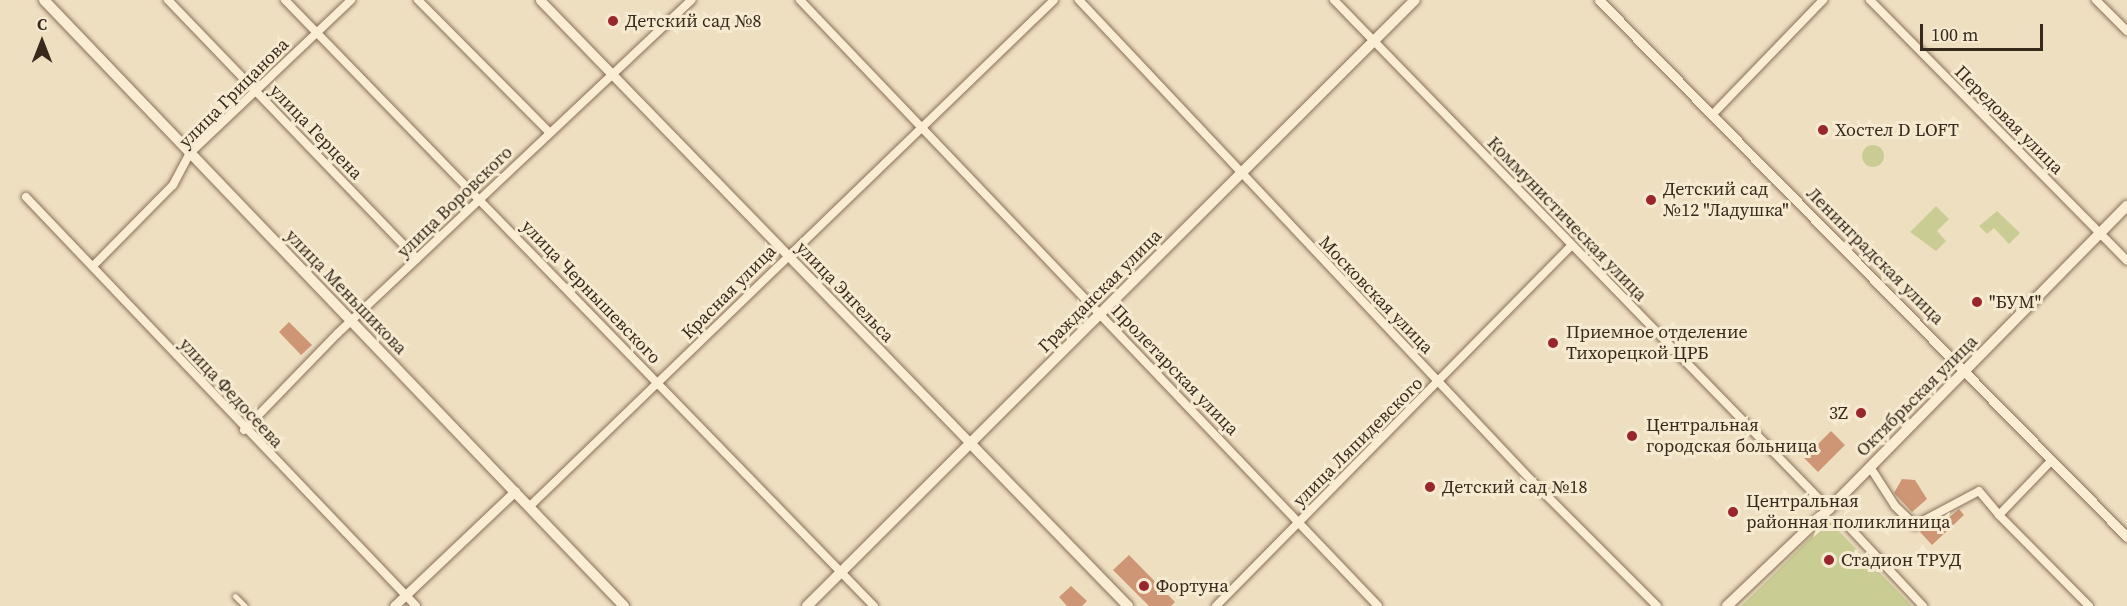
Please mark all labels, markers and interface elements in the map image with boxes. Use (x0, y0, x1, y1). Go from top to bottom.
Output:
place label: Детский сад №8 (625, 10, 762, 32)
north arrow (12, 12, 72, 72)
scale bar (1923, 12, 2046, 50)
text: С (37, 13, 47, 35)
marker: Детский сад №8 (606, 14, 620, 28)
text: 100 m (1931, 22, 1978, 47)
street label: улица Грицанова (175, 34, 293, 152)
street label: Передовая улица (1950, 61, 2068, 179)
street label: улица Герцена (265, 80, 367, 184)
place label: Хостел D LOFT (1835, 119, 1959, 141)
marker: Хостел D LOFT (1816, 123, 1830, 137)
street label: Коммунистическая улица (1483, 132, 1651, 306)
street label: улица Воровского (393, 142, 517, 262)
place label: Детский сад №12 "Ладушка" (1663, 179, 1789, 222)
street label: Ленинградская улица (1802, 183, 1948, 329)
marker: Детский сад №12 "Ладушка" (1644, 193, 1658, 207)
street label: улица Чернышевского (517, 216, 665, 368)
street label: улица Меньшикова (281, 225, 411, 359)
street label: Гражданская улица (1034, 225, 1166, 357)
street label: Московская улица (1314, 232, 1438, 358)
street label: улица Энгельса (792, 237, 898, 347)
street label: Красная улица (677, 240, 781, 344)
place label: "БУМ" (1989, 291, 2041, 313)
marker: "БУМ" (1970, 295, 1984, 309)
street label: Пролетарская улица (1107, 300, 1243, 440)
place label: Приемное отделение Тихорецкой ЦРБ (1566, 322, 1748, 364)
street label: Октябрьская улица (1852, 331, 1982, 461)
street label: улица Федосеева (175, 334, 287, 452)
marker: Приемное отделение Тихорецкой ЦРБ (1544, 334, 1562, 352)
street label: улица Ляпидевского (1289, 373, 1427, 511)
place label: 3Z (1829, 402, 1848, 424)
marker: 3Z (1852, 404, 1870, 422)
place label: Центральная городская больница (1646, 415, 1818, 458)
marker: Центральная городская больница (1623, 427, 1641, 445)
place label: Детский сад №18 (1442, 476, 1588, 498)
marker: Детский сад №18 (1423, 480, 1437, 494)
place label: Центральная районная поликлиница (1746, 491, 1951, 534)
marker: Центральная районная поликлиница (1724, 503, 1742, 521)
place label: Стадион ТРУД (1841, 549, 1962, 571)
marker: Стадион ТРУД (1822, 553, 1836, 567)
place label: Фортуна (1156, 575, 1229, 597)
marker: Фортуна (1137, 579, 1151, 593)

